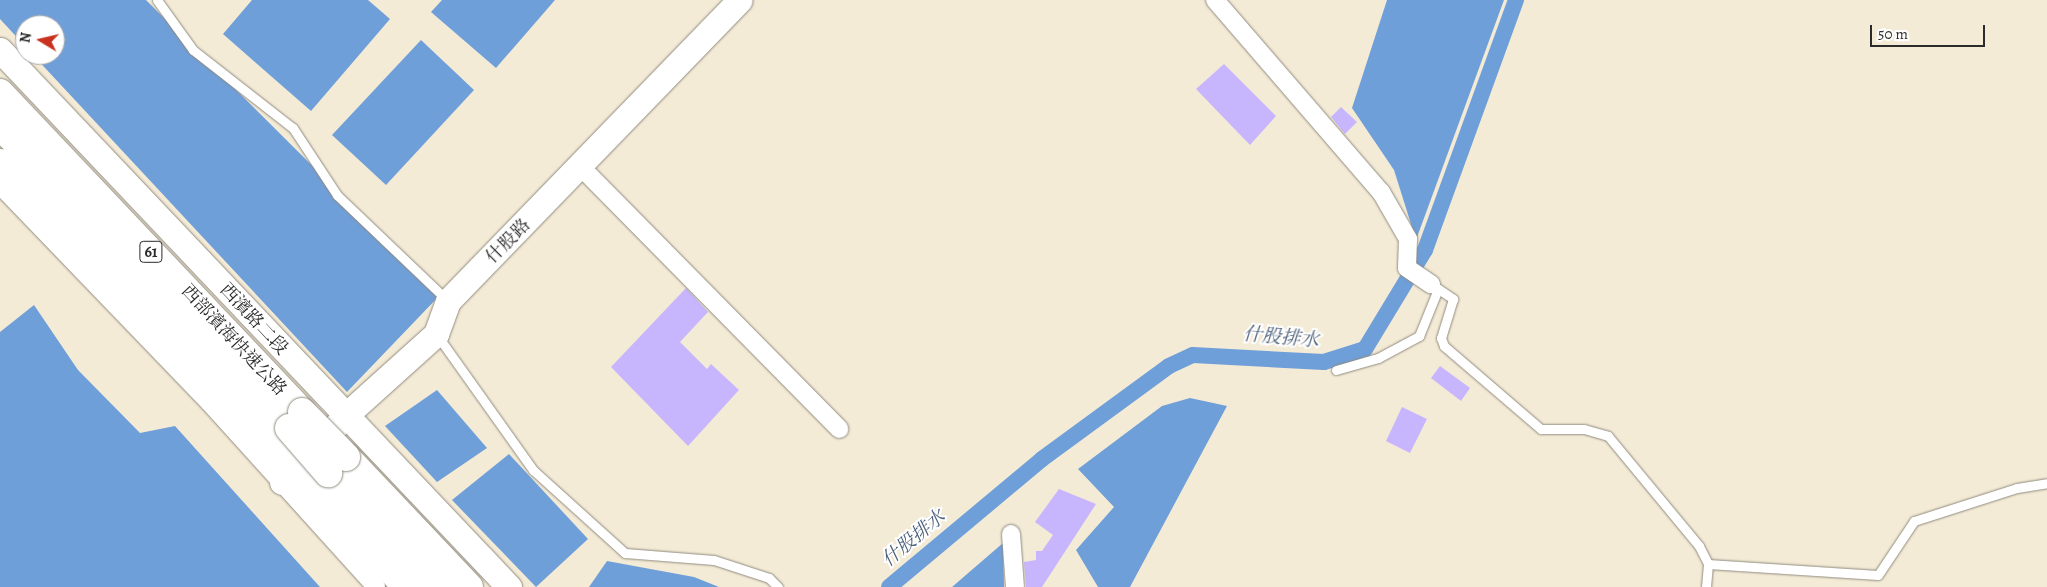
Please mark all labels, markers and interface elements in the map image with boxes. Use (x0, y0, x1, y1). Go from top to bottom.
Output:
north arrow (15, 15, 65, 65)
scale bar (1872, 15, 1987, 47)
text: 50 m (1878, 24, 1908, 44)
text: N (15, 31, 36, 44)
street label: 什股路 (481, 214, 535, 268)
road number: 61 (138, 238, 164, 266)
street label: 西濱路二段 (215, 279, 293, 359)
street label: 西部濱海快速公路 (177, 280, 291, 400)
water label: 什股排水 (1242, 323, 1320, 353)
water label: 什股排水 (878, 506, 950, 572)

